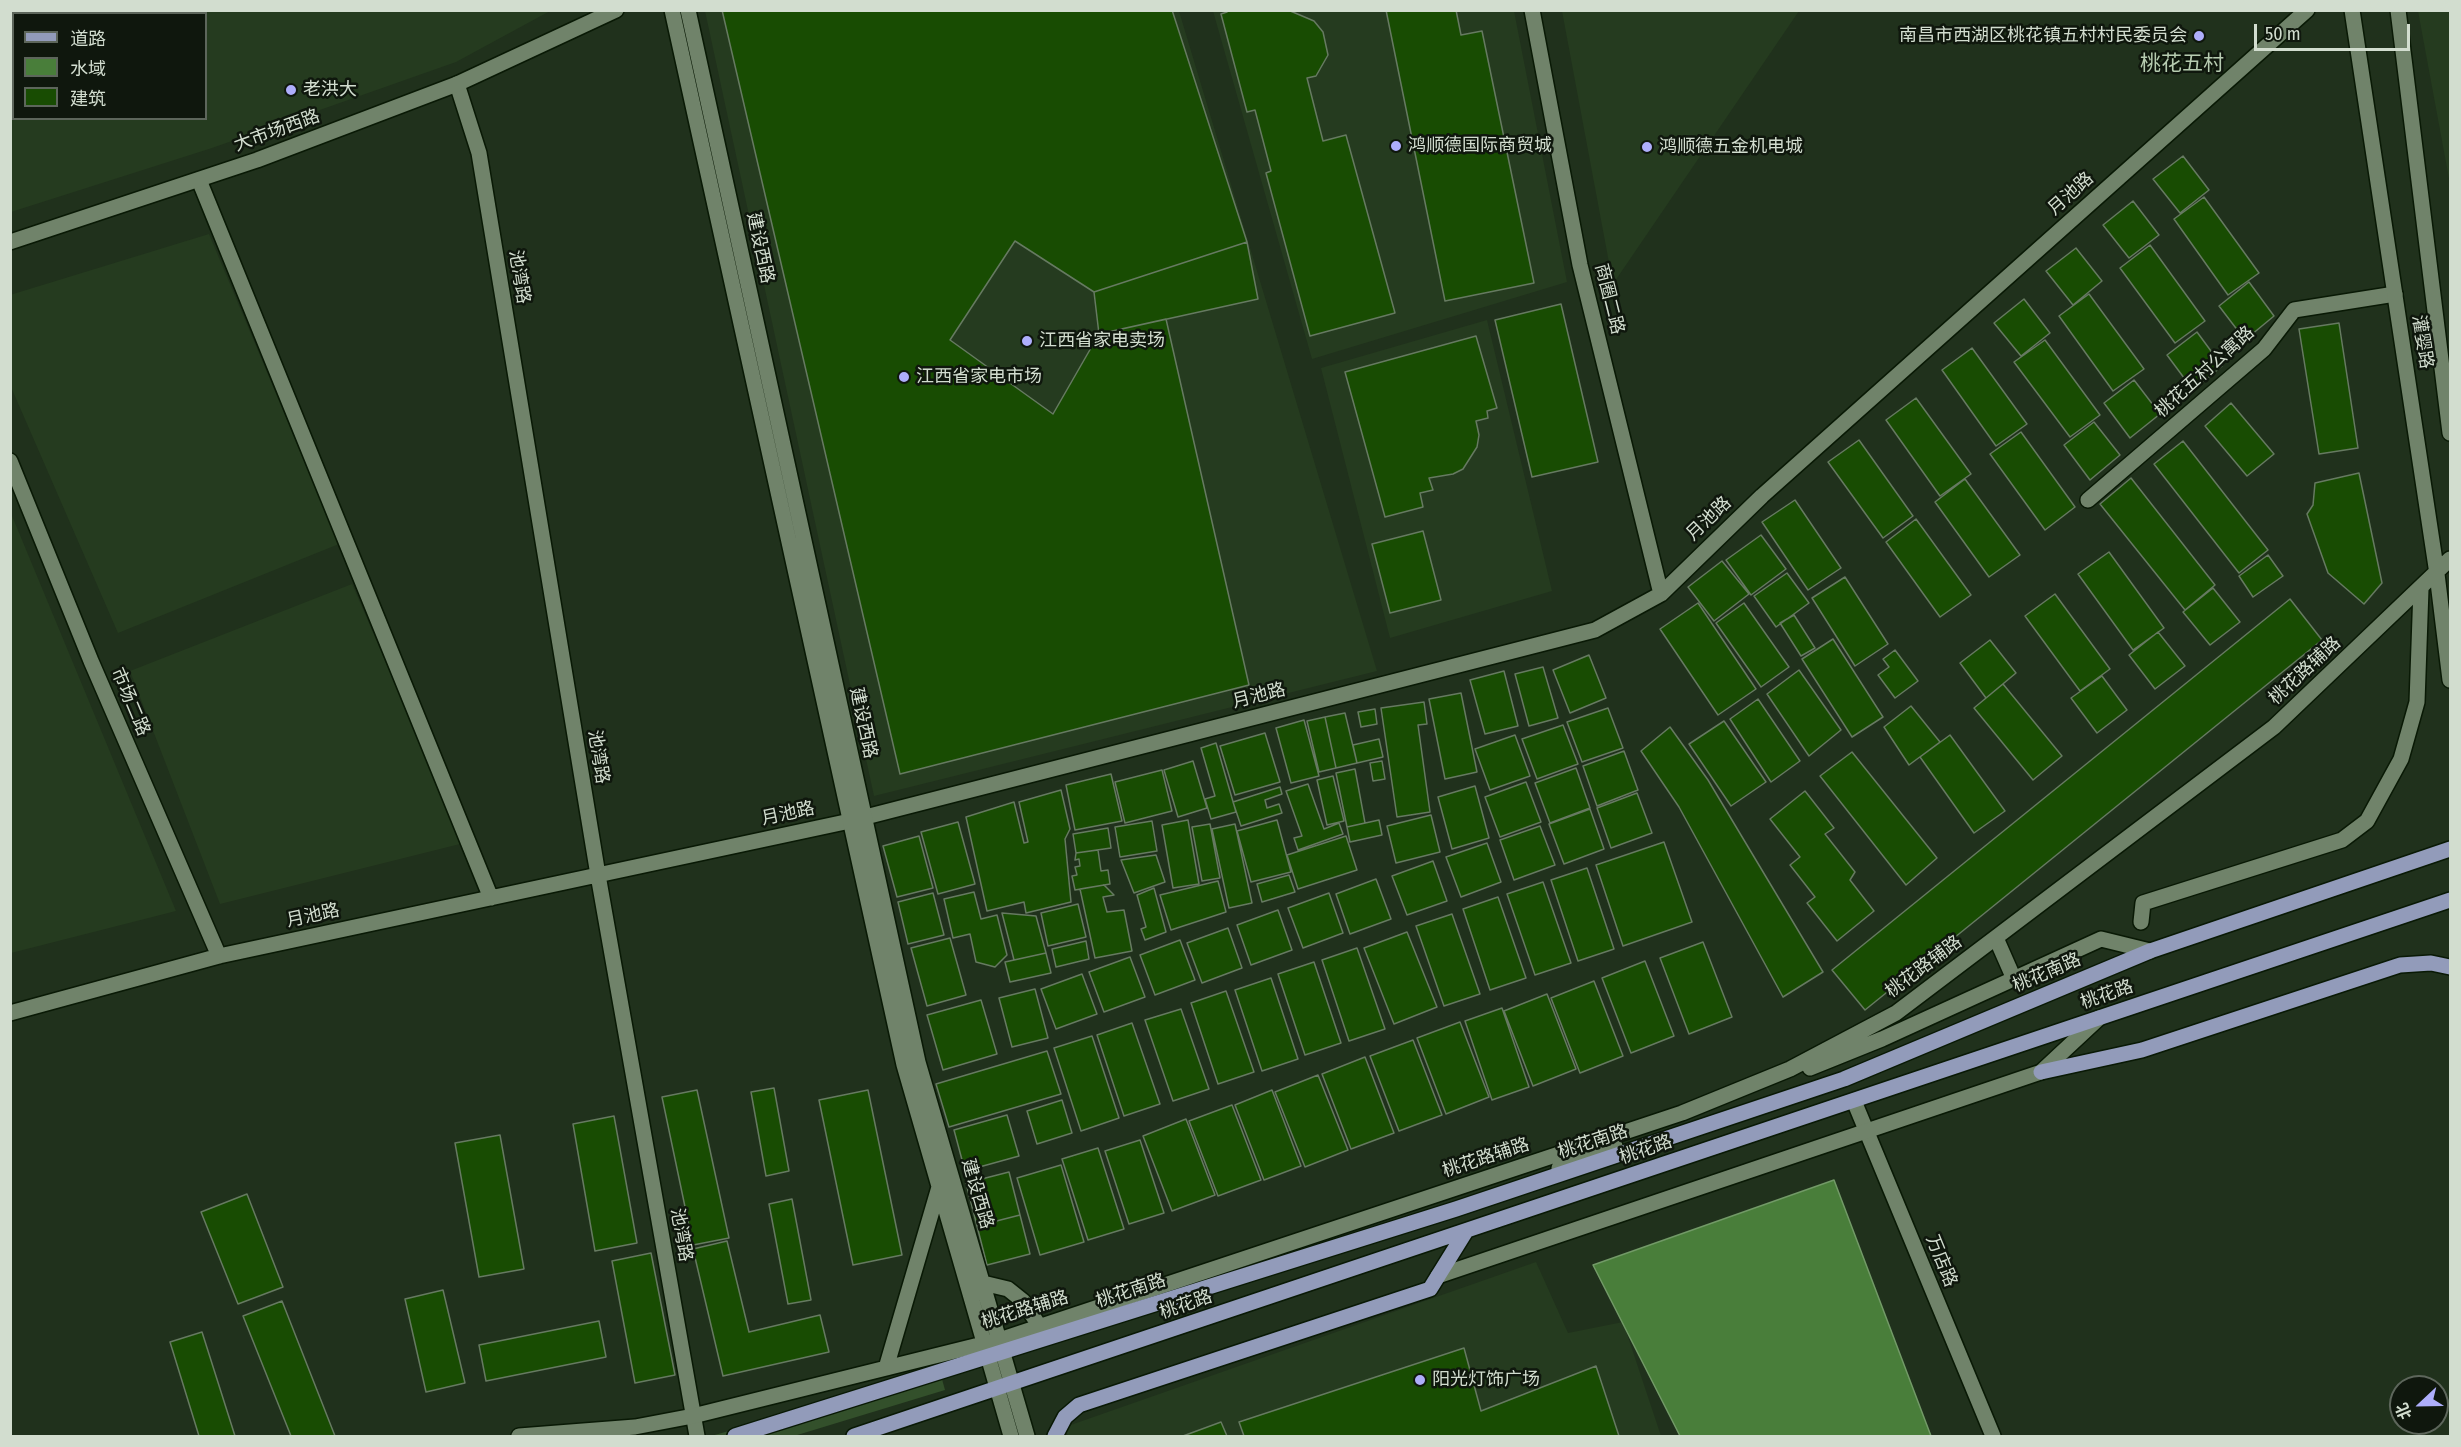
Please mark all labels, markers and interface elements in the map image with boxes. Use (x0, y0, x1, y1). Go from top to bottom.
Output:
legend (12, 12, 207, 120)
scale bar (2257, 12, 2413, 50)
text: 50 m (2265, 23, 2301, 45)
place label: 南昌市西湖区桃花镇五村村民委员会 (1899, 25, 2187, 47)
text: 道路 (70, 28, 106, 50)
marker: 南昌市西湖区桃花镇五村村民委员会 (2192, 29, 2206, 43)
district label: 桃花五村 (2140, 51, 2224, 77)
text: 水域 (70, 58, 106, 80)
place label: 老洪大 (303, 79, 357, 101)
marker: 老洪大 (284, 83, 298, 97)
text: 建筑 (70, 88, 106, 110)
street label: 大市场西路 (231, 105, 323, 157)
place label: 鸿顺德国际商贸城 (1408, 135, 1552, 157)
place label: 鸿顺德五金机电城 (1659, 136, 1803, 158)
marker: 鸿顺德国际商贸城 (1389, 139, 1403, 153)
marker: 鸿顺德五金机电城 (1640, 140, 1654, 154)
street label: 月池路 (2044, 168, 2098, 220)
street label: 建设西路 (742, 211, 778, 285)
street label: 池湾路 (504, 249, 534, 305)
street label: 商圈二路 (1590, 261, 1628, 337)
street label: 灌婴路 (2407, 314, 2437, 370)
street label: 桃花五村公寓路 (2151, 322, 2259, 422)
place label: 江西省家电卖场 (1039, 330, 1165, 352)
marker: 江西省家电卖场 (1020, 334, 1034, 348)
place label: 江西省家电市场 (916, 366, 1042, 388)
marker: 江西省家电市场 (897, 370, 911, 384)
street label: 月池路 (1682, 492, 1736, 546)
street label: 桃花路辅路 (2265, 632, 2345, 710)
street label: 市场二路 (106, 665, 154, 739)
street label: 月池路 (1230, 679, 1288, 713)
street label: 建设西路 (845, 686, 881, 760)
street label: 池湾路 (583, 729, 613, 785)
street label: 月池路 (759, 798, 817, 830)
street label: 月池路 (284, 900, 342, 932)
street label: 桃花路辅路 (1882, 931, 1966, 1003)
street label: 桃花南路 (2010, 949, 2084, 997)
street label: 桃花路 (2078, 976, 2136, 1014)
street label: 桃花南路 (1555, 1121, 1631, 1163)
street label: 桃花路 (1617, 1131, 1675, 1169)
street label: 桃花路辅路 (1440, 1134, 1532, 1182)
street label: 建设西路 (957, 1156, 997, 1232)
street label: 池湾路 (666, 1207, 696, 1263)
street label: 万店路 (1921, 1232, 1961, 1290)
street label: 桃花南路 (1093, 1270, 1169, 1312)
street label: 桃花路 (1157, 1286, 1215, 1324)
street label: 桃花路辅路 (979, 1287, 1071, 1333)
place label: 阳光灯饰广场 (1432, 1369, 1540, 1391)
marker: 阳光灯饰广场 (1413, 1373, 1427, 1387)
north arrow (2389, 1375, 2449, 1435)
text: 北 (2392, 1400, 2416, 1422)

